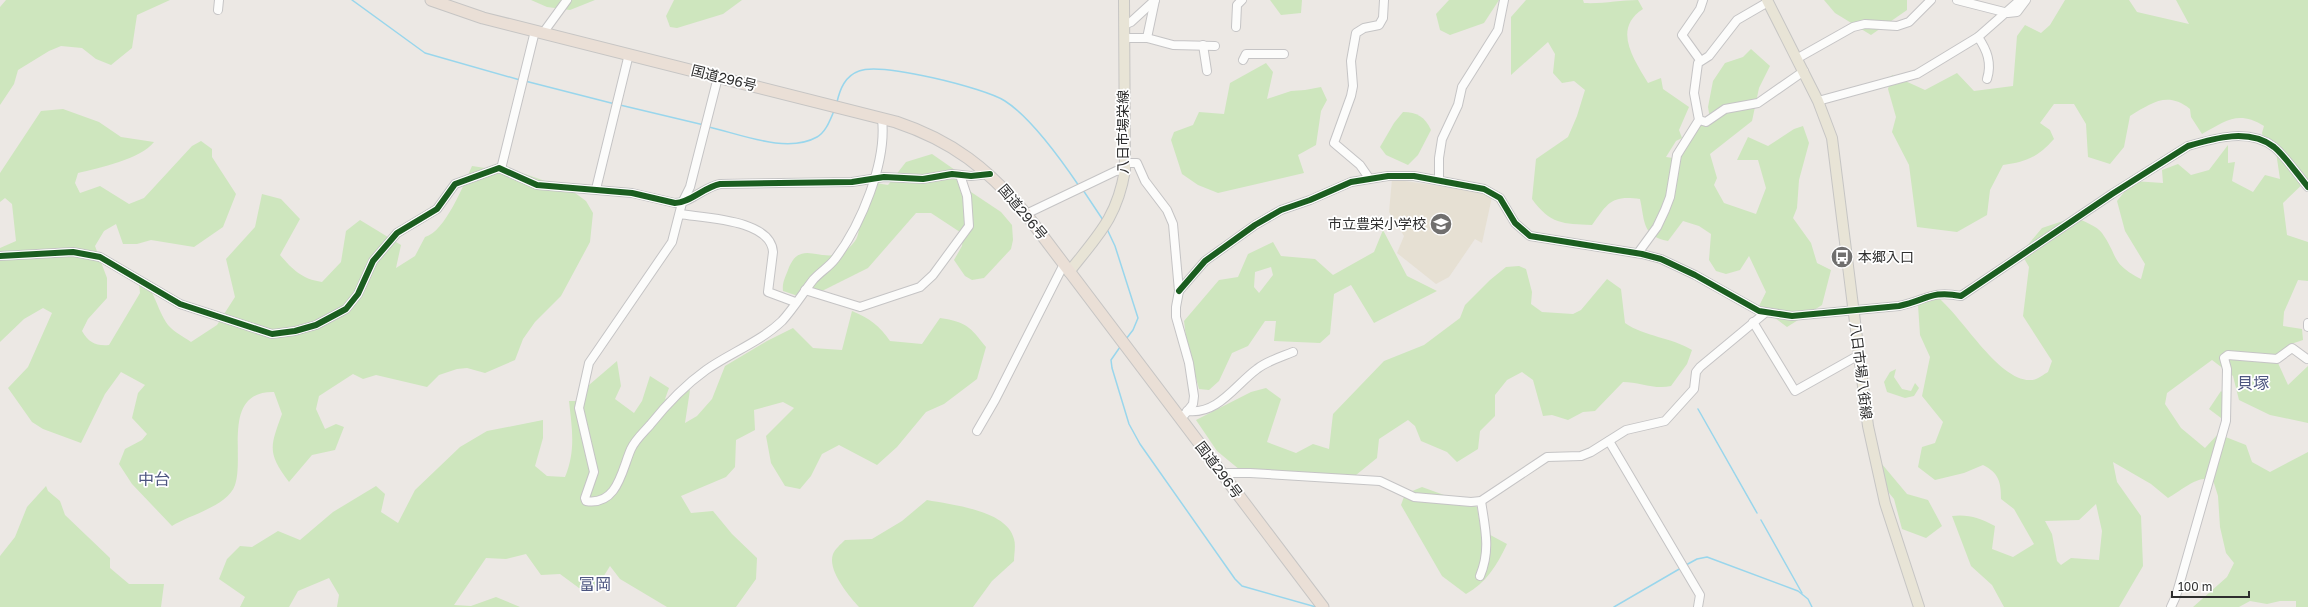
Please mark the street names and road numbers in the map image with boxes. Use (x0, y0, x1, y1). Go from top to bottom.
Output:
street label: 国道296号 (690, 61, 759, 94)
street label: 八日市場栄線 (1114, 90, 1131, 174)
street label: 国道296号 (995, 181, 1051, 243)
street label: 八日市場八街線 (1847, 321, 1876, 421)
street label: 国道296号 (1192, 438, 1246, 502)

